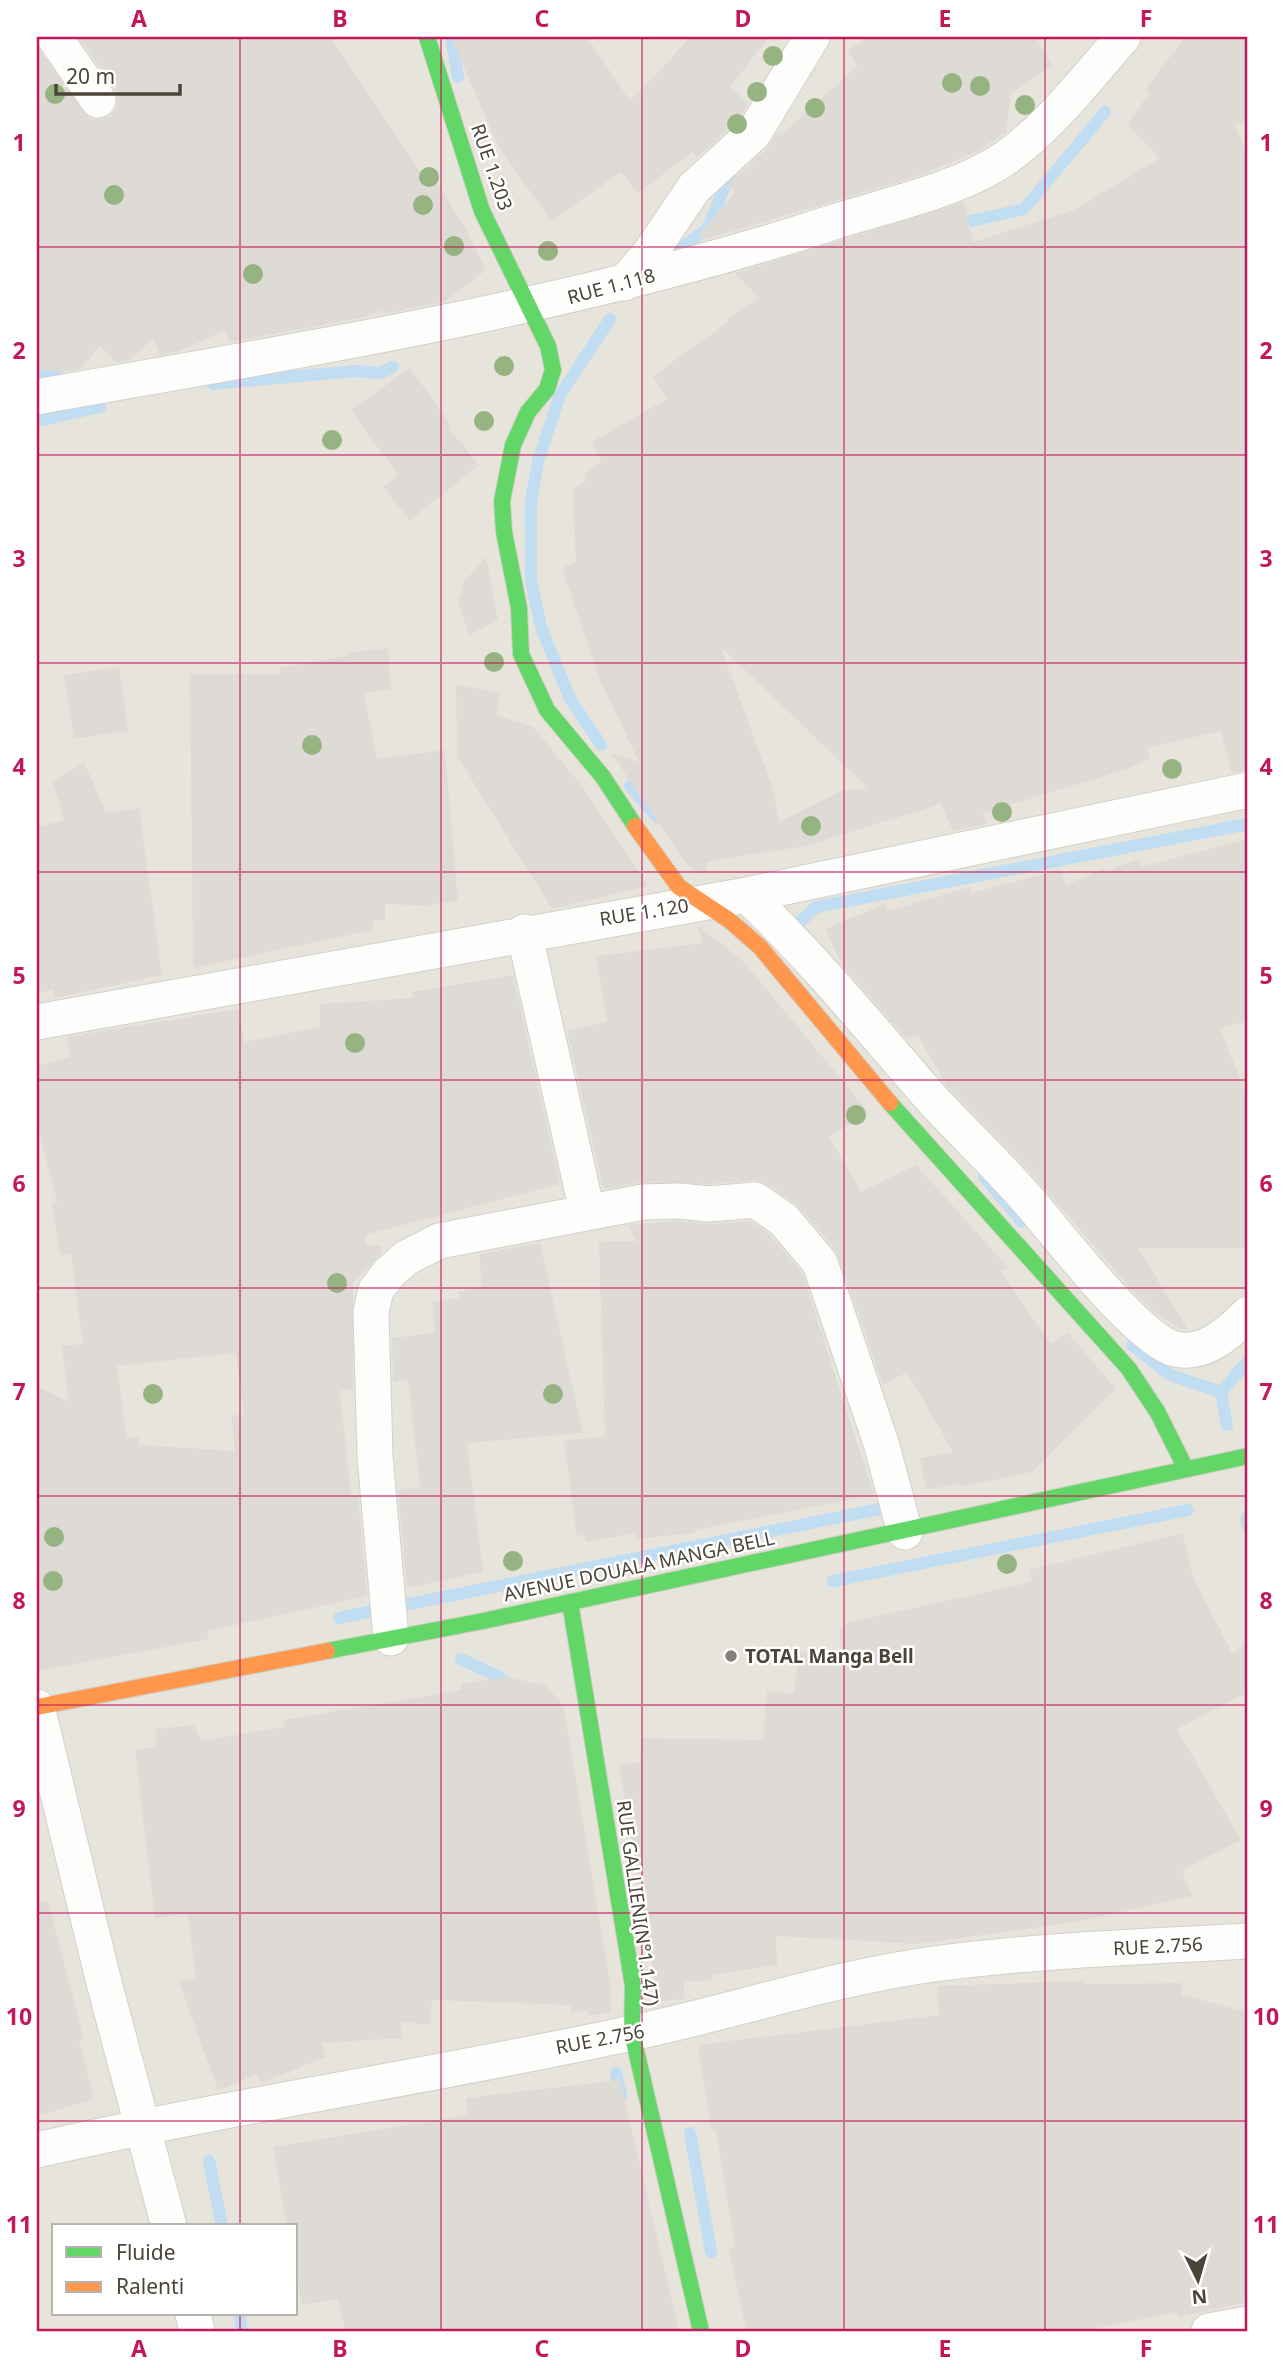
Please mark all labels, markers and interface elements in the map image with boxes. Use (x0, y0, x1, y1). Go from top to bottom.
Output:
text: A (131, 2, 147, 34)
text: B (332, 2, 348, 34)
text: C (535, 2, 550, 34)
text: D (735, 2, 751, 34)
text: E (939, 2, 951, 34)
text: F (1140, 2, 1152, 34)
scale bar (56, 52, 180, 96)
text: 20 m (66, 62, 115, 90)
street label: RUE 1.203 (465, 120, 519, 214)
text: 1 (12, 126, 26, 158)
text: 1 (1259, 126, 1273, 158)
street label: RUE 1.118 (564, 262, 658, 310)
text: 2 (12, 334, 26, 366)
text: 2 (1259, 334, 1273, 366)
text: 3 (12, 542, 26, 574)
text: 3 (1259, 542, 1273, 574)
text: 4 (12, 750, 26, 782)
text: 4 (1259, 750, 1273, 782)
street label: RUE 1.120 (598, 892, 690, 932)
text: 5 (12, 959, 26, 991)
text: 5 (1259, 959, 1273, 991)
text: 6 (12, 1167, 26, 1199)
text: 6 (1259, 1167, 1273, 1199)
text: 7 (12, 1375, 26, 1407)
text: 7 (1259, 1375, 1273, 1407)
street label: AVENUE DOUALA MANGA BELL (501, 1525, 777, 1607)
text: 8 (12, 1584, 26, 1616)
text: 8 (1259, 1584, 1273, 1616)
place label: TOTAL Manga Bell (745, 1643, 914, 1669)
marker: TOTAL Manga Bell (723, 1648, 739, 1664)
text: 9 (12, 1792, 26, 1824)
text: 9 (1259, 1792, 1273, 1824)
street label: RUE GALLIENI(N°1.147) (611, 1798, 665, 2008)
street label: RUE 2.756 (1112, 1931, 1204, 1961)
text: 10 (6, 2000, 32, 2032)
text: 10 (1253, 2000, 1279, 2032)
street label: RUE 2.756 (553, 2018, 647, 2060)
text: 11 (6, 2208, 32, 2240)
text: 11 (1253, 2208, 1279, 2240)
legend (52, 2224, 298, 2316)
text: Fluide (116, 2238, 175, 2266)
north arrow (1162, 2246, 1232, 2316)
text: Ralenti (116, 2272, 184, 2300)
text: N (1191, 2283, 1208, 2311)
text: A (131, 2332, 147, 2364)
text: B (332, 2332, 348, 2364)
text: C (535, 2332, 550, 2364)
text: D (735, 2332, 751, 2364)
text: E (939, 2332, 951, 2364)
text: F (1140, 2332, 1152, 2364)

